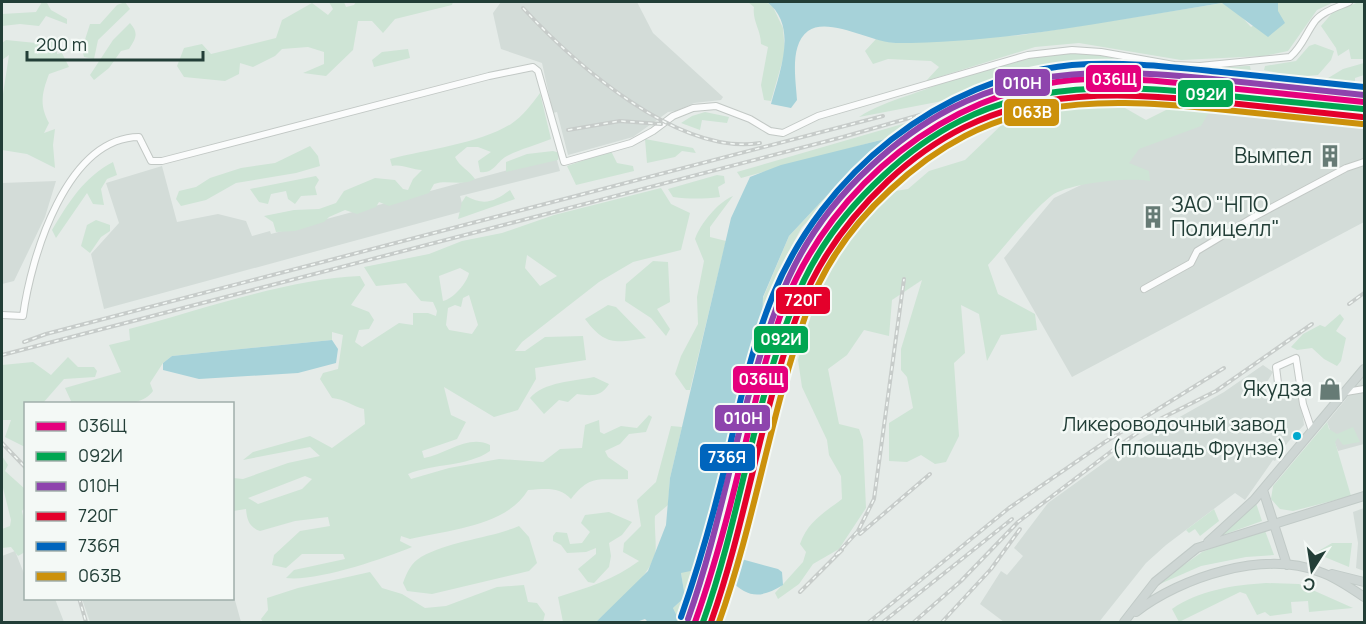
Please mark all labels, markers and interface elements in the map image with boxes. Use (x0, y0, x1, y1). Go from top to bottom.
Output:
scale bar (27, 24, 202, 62)
text: 200 m (36, 32, 87, 56)
line badge: 036Щ (1085, 64, 1142, 93)
line badge: 010Н (994, 68, 1051, 97)
text: 036Щ (1091, 68, 1137, 90)
text: 010Н (1002, 72, 1042, 94)
line badge: 092И (1177, 79, 1234, 108)
text: 092И (1185, 83, 1227, 105)
line badge: 063В (1003, 98, 1060, 127)
text: 063В (1012, 101, 1052, 123)
place label: Вымпел (1234, 141, 1312, 169)
building icon: Вымпел (1317, 143, 1343, 169)
place label: ЗАО "НПО Полицелл" (1171, 190, 1280, 242)
building icon: ЗАО "НПО Полицелл" (1140, 204, 1166, 230)
line badge: 720Г (775, 286, 831, 315)
text: 720Г (784, 289, 822, 311)
line badge: 092И (753, 325, 809, 354)
text: 092И (760, 328, 802, 350)
line badge: 036Щ (732, 365, 789, 394)
text: 036Щ (738, 368, 784, 390)
place label: Якудза (1243, 374, 1312, 402)
shop icon: Якудза (1317, 376, 1343, 402)
legend (24, 402, 234, 600)
line badge: 010Н (714, 404, 771, 432)
text: 010Н (723, 407, 763, 429)
place label: Ликероводочный завод (площадь Фрунзе) (1062, 410, 1286, 461)
text: 036Щ (78, 413, 127, 437)
marker: Ликероводочный завод (площадь Фрунзе) (1291, 430, 1303, 442)
text: 092И (78, 443, 123, 467)
line badge: 736Я (699, 443, 756, 472)
text: 736Я (708, 446, 746, 468)
text: 010Н (78, 473, 119, 497)
text: 720Г (78, 503, 118, 527)
text: 736Я (78, 533, 120, 557)
north arrow (1282, 540, 1342, 600)
text: 063В (78, 563, 121, 587)
text: С (1301, 573, 1317, 597)

